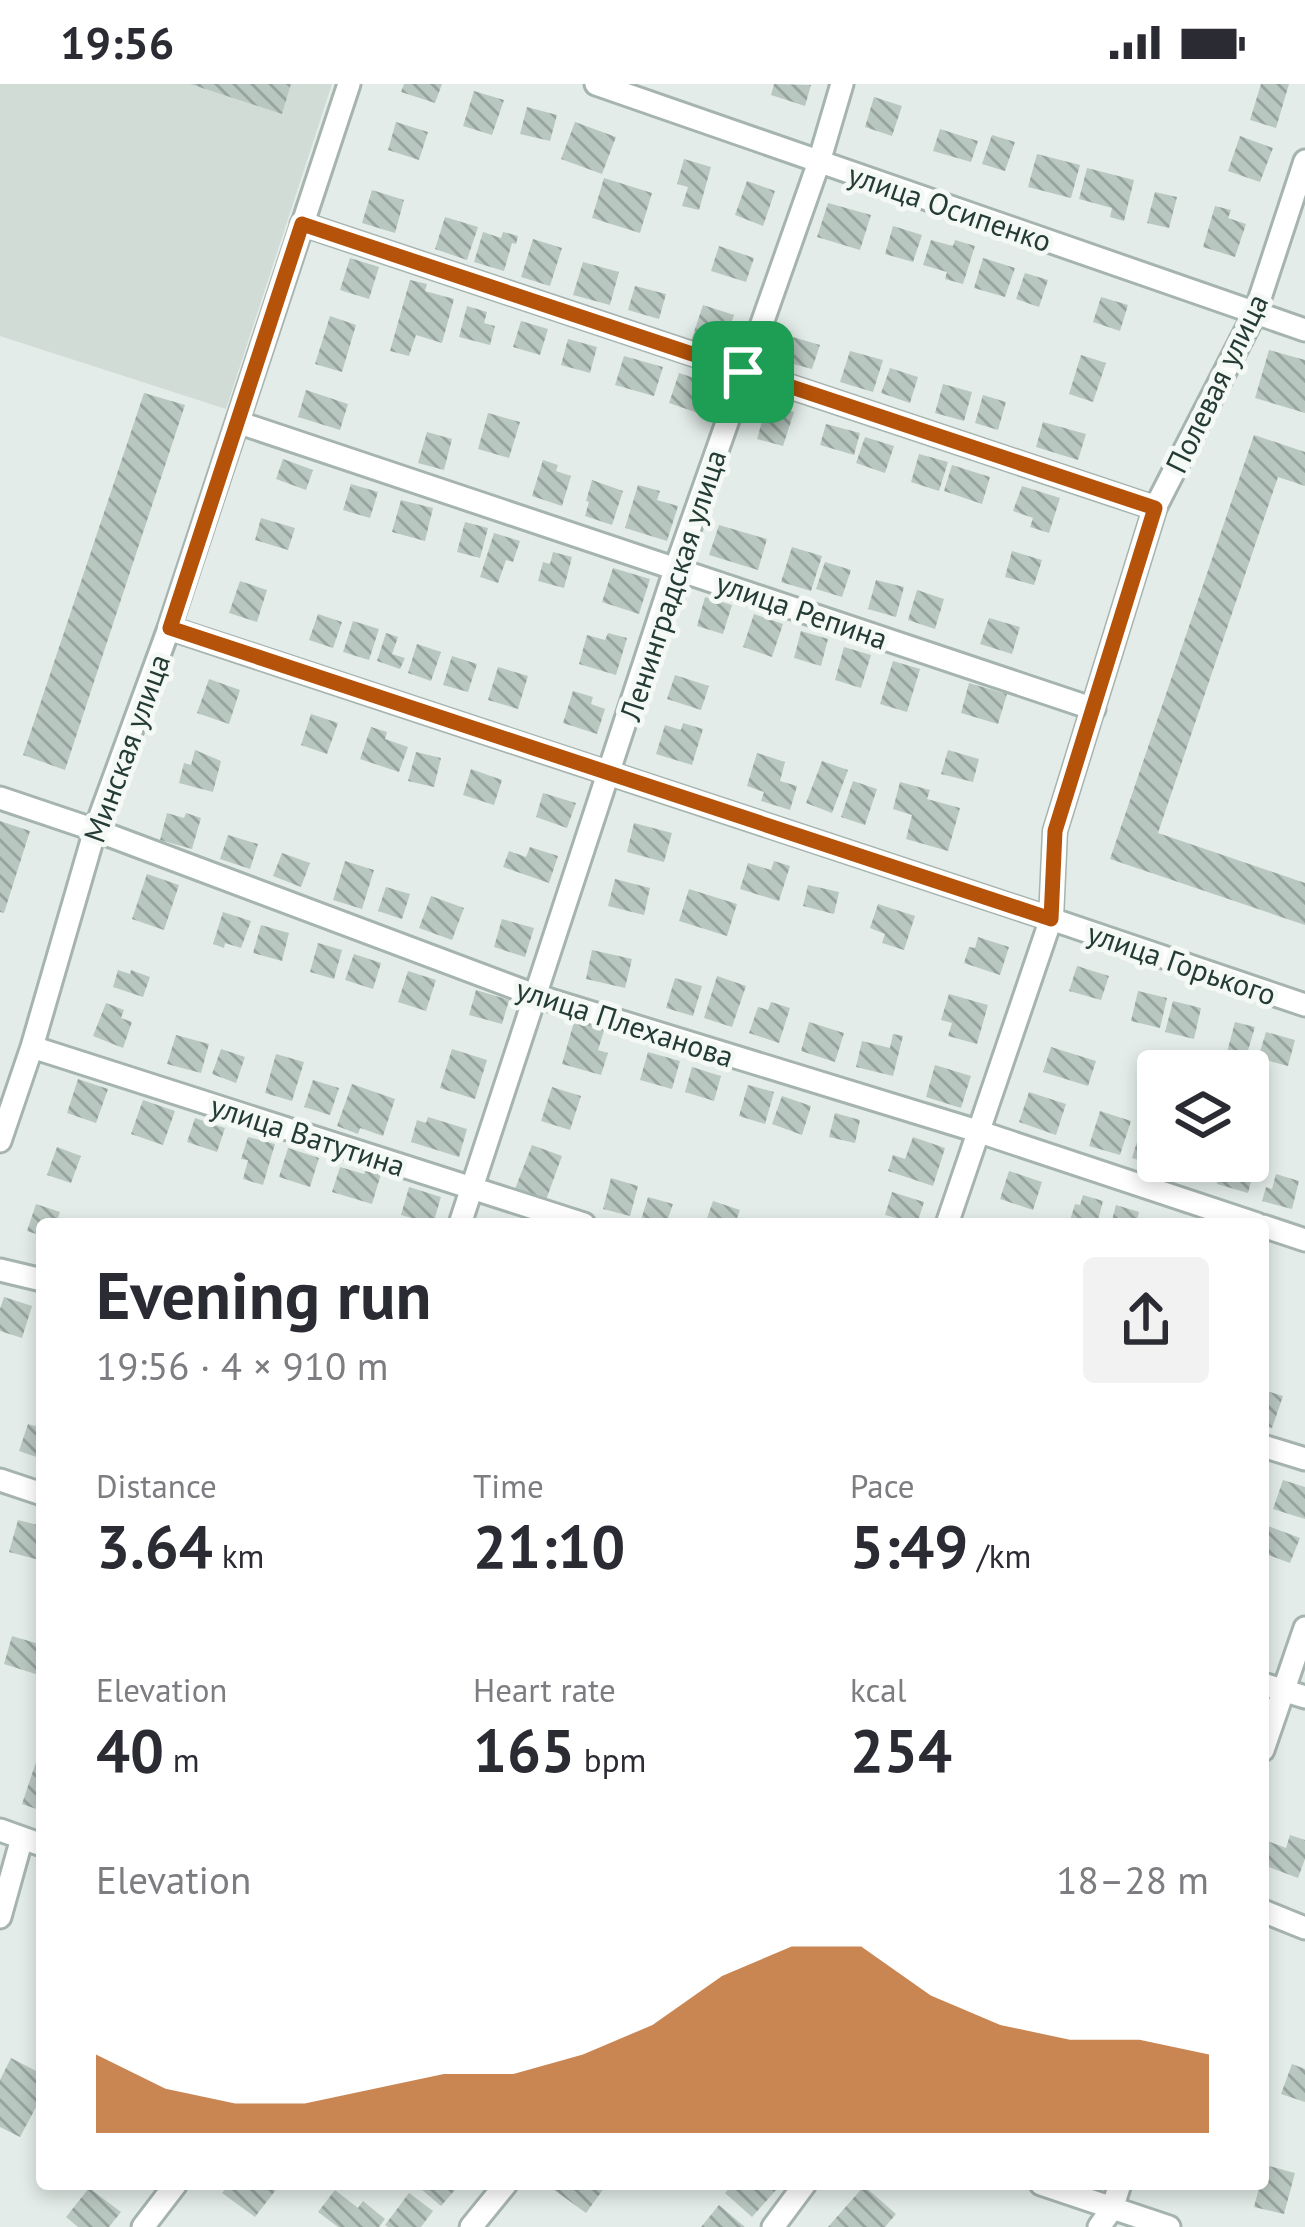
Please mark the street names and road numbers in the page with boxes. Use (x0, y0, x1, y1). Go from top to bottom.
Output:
street label: улица Осипенко (843, 154, 1057, 260)
street label: Полевая улица (1156, 287, 1276, 479)
street label: Ленинградская улица (609, 445, 734, 726)
street label: улица Репина (711, 562, 893, 658)
street label: Минская улица (74, 648, 178, 848)
street label: улица Горького (1082, 912, 1282, 1014)
street label: улица Плеханова (511, 968, 739, 1076)
street label: улица Ватутина (206, 1085, 410, 1185)

